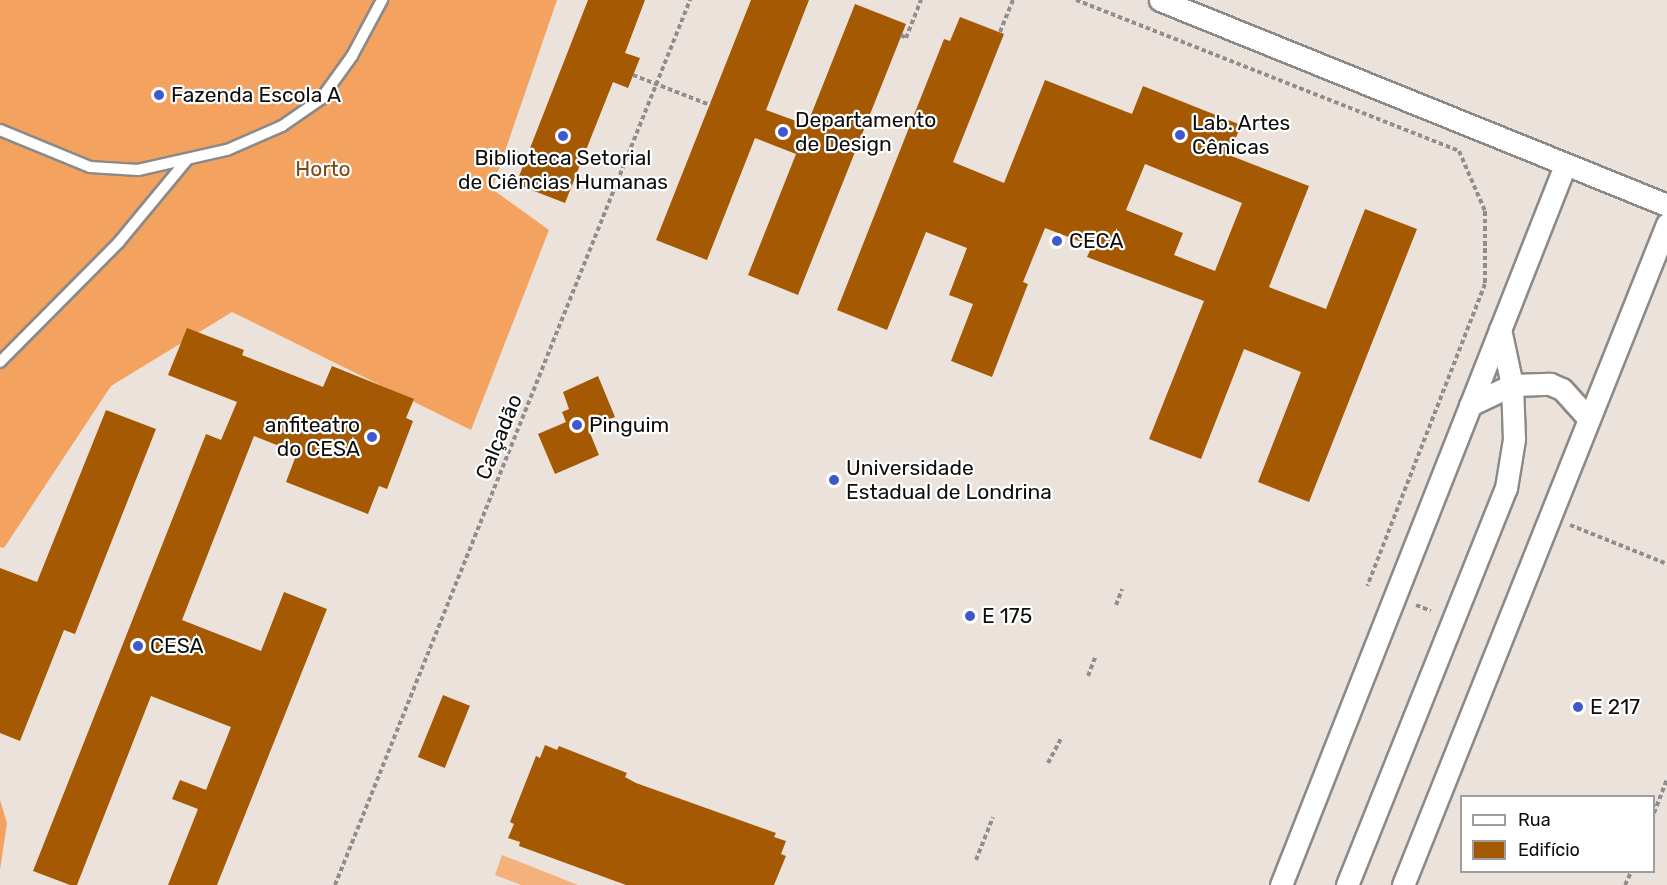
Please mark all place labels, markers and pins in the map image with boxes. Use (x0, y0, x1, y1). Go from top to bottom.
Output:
place label: Fazenda Escola A (171, 82, 342, 108)
marker: Fazenda Escola A (152, 88, 166, 102)
place label: Departamento de Design (795, 107, 936, 157)
place label: Lab. Artes Cênicas (1192, 110, 1291, 160)
marker: Departamento de Design (776, 125, 790, 139)
marker: Lab. Artes Cênicas (1173, 128, 1187, 142)
marker: Biblioteca Setorial de Ciências Humanas (556, 129, 570, 143)
place label: Biblioteca Setorial de Ciências Humanas (458, 145, 668, 195)
place label: CECA (1069, 228, 1123, 254)
marker: CECA (1050, 234, 1064, 248)
place label: anfiteatro do CESA (265, 412, 360, 462)
place label: Pinguim (589, 412, 669, 438)
marker: Pinguim (570, 418, 584, 432)
marker: anfiteatro do CESA (365, 430, 379, 444)
place label: Universidade Estadual de Londrina (846, 455, 1052, 505)
marker: Universidade Estadual de Londrina (827, 473, 841, 487)
place label: E 175 (982, 603, 1032, 629)
marker: E 175 (963, 609, 977, 623)
place label: CESA (150, 633, 204, 659)
marker: CESA (131, 639, 145, 653)
place label: E 217 (1590, 694, 1640, 720)
marker: E 217 (1571, 700, 1585, 714)

